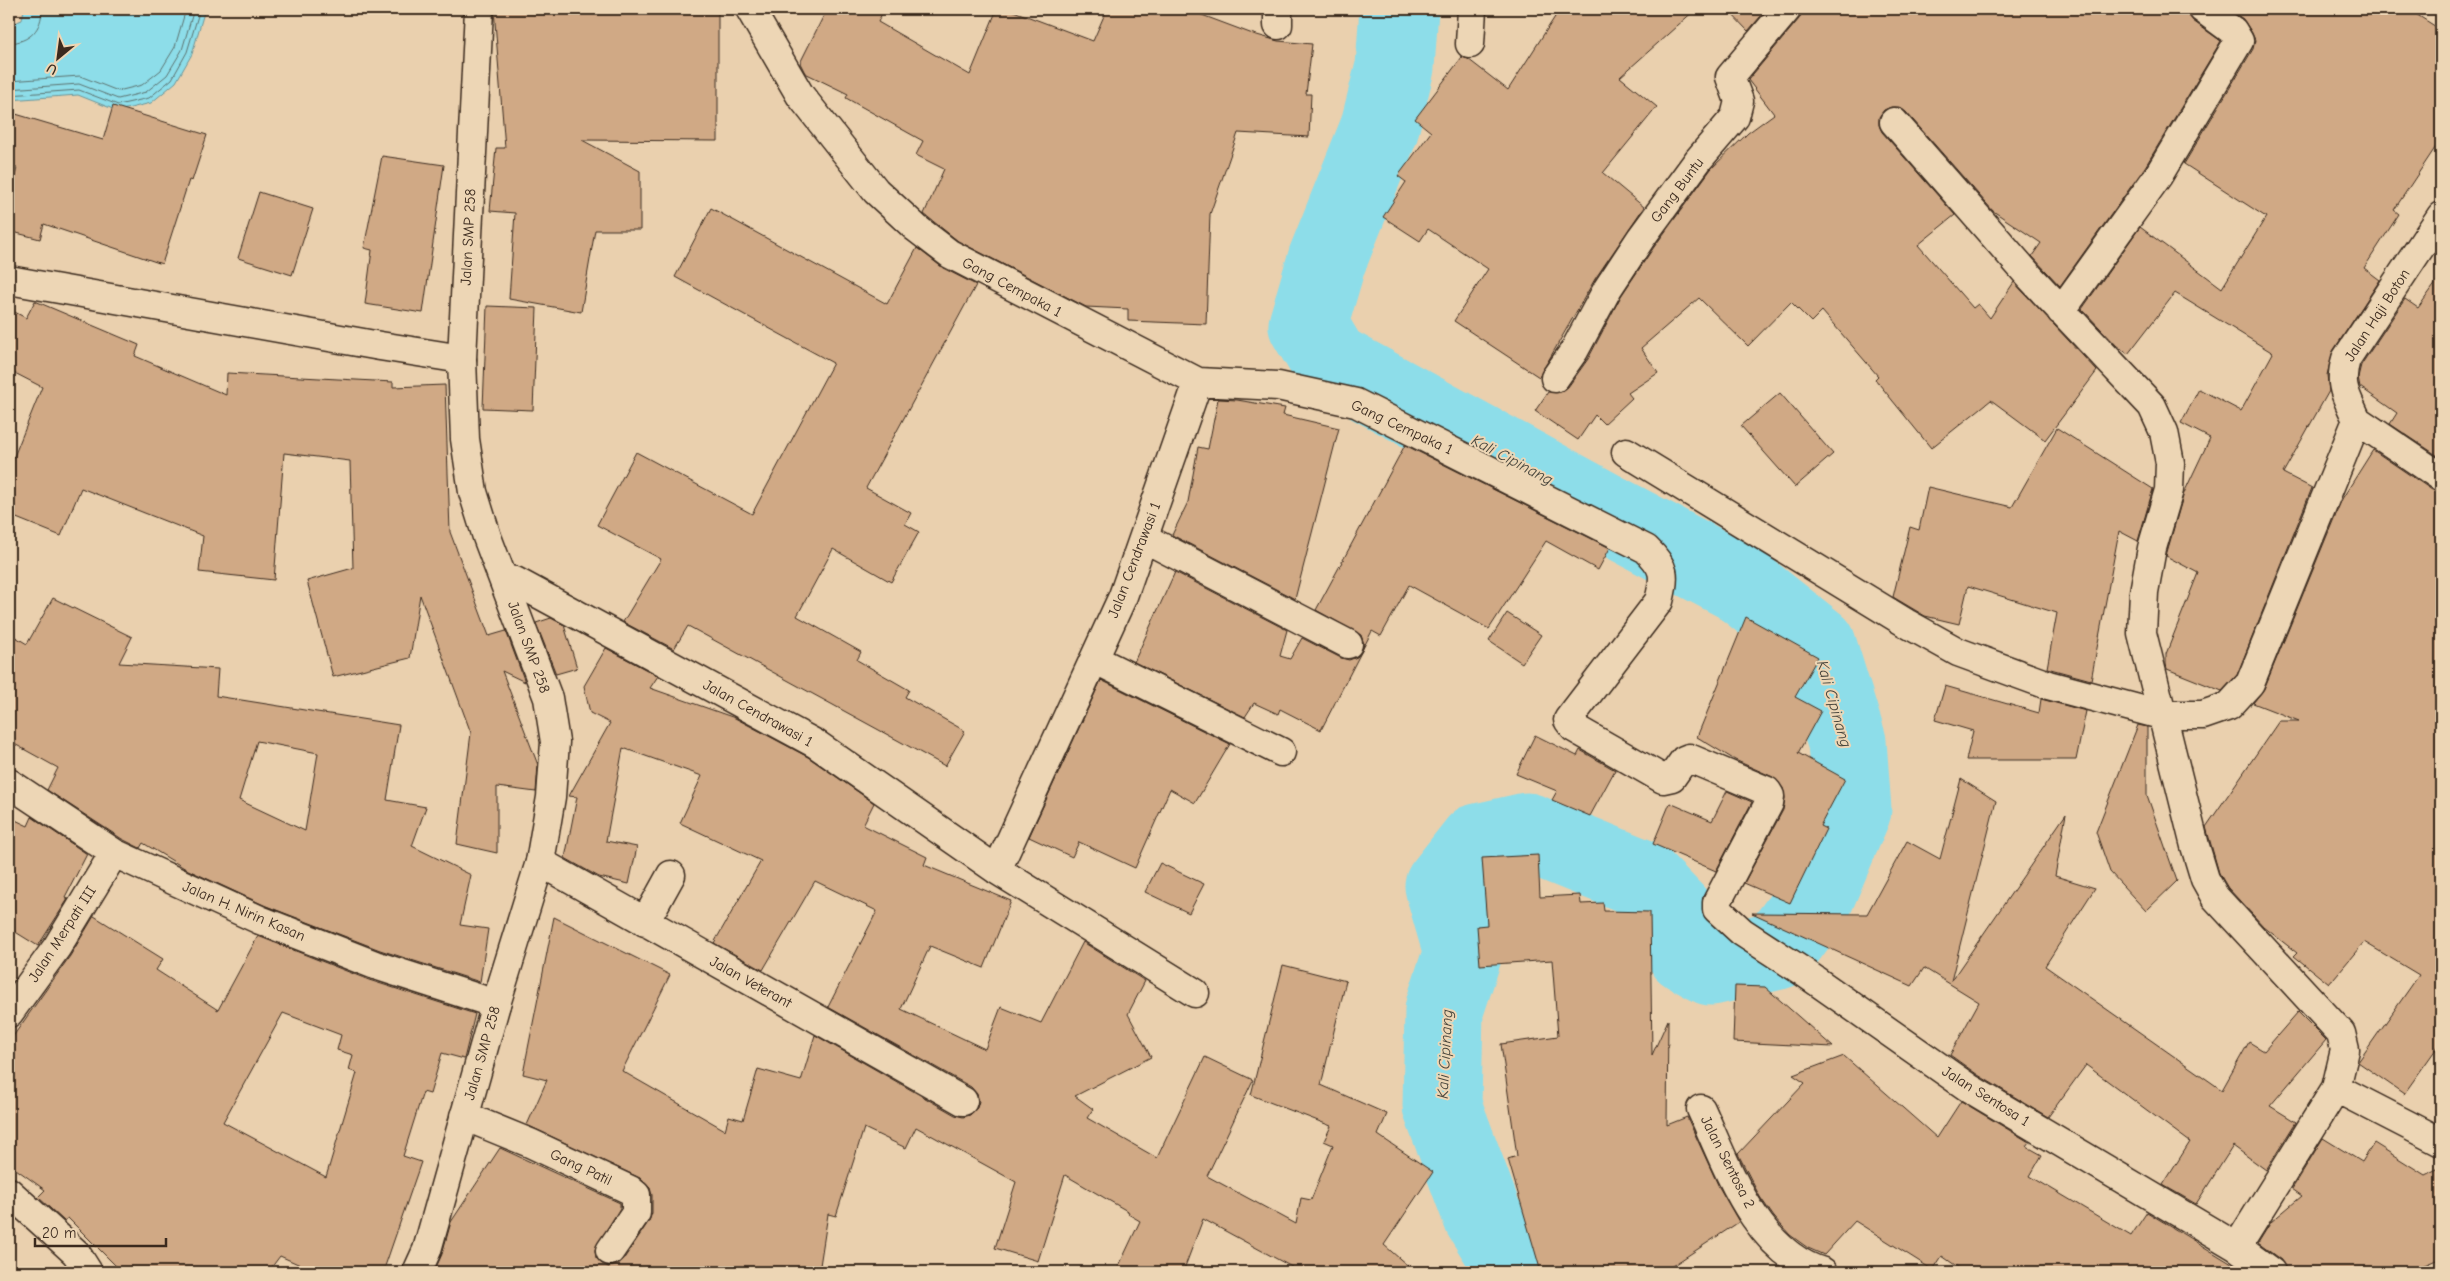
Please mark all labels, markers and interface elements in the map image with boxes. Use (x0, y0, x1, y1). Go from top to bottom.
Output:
north arrow (32, 32, 82, 82)
text: U (44, 59, 60, 79)
street label: Gang Buntu (1647, 154, 1707, 226)
street label: Jalan SMP 258 (456, 188, 480, 286)
street label: Gang Cempaka 1 (959, 253, 1065, 321)
street label: Jalan Haji Boton (2340, 265, 2414, 365)
street label: Gang Cempaka 1 (1348, 396, 1456, 458)
water label: Kali Cipinang (1468, 431, 1556, 489)
street label: Jalan Cendrawasi 1 (1104, 500, 1164, 620)
street label: Jalan SMP 258 (504, 598, 554, 696)
water label: Kali Cipinang (1813, 658, 1855, 750)
street label: Jalan Cendrawasi 1 (700, 675, 816, 751)
street label: Jalan H. Nirin Kasan (180, 877, 308, 945)
street label: Jalan Merpati III (24, 882, 100, 985)
street label: Jalan Veterant (707, 952, 796, 1012)
street label: Jalan SMP 258 (460, 1004, 504, 1102)
water label: Kali Cipinang (1434, 1009, 1456, 1099)
street label: Jalan Sentosa 1 (1939, 1062, 2033, 1130)
street label: Jalan Sentosa 2 (1697, 1113, 1759, 1211)
street label: Gang Patil (547, 1145, 615, 1189)
scale bar (35, 1216, 166, 1248)
text: 20 m (42, 1224, 76, 1242)

